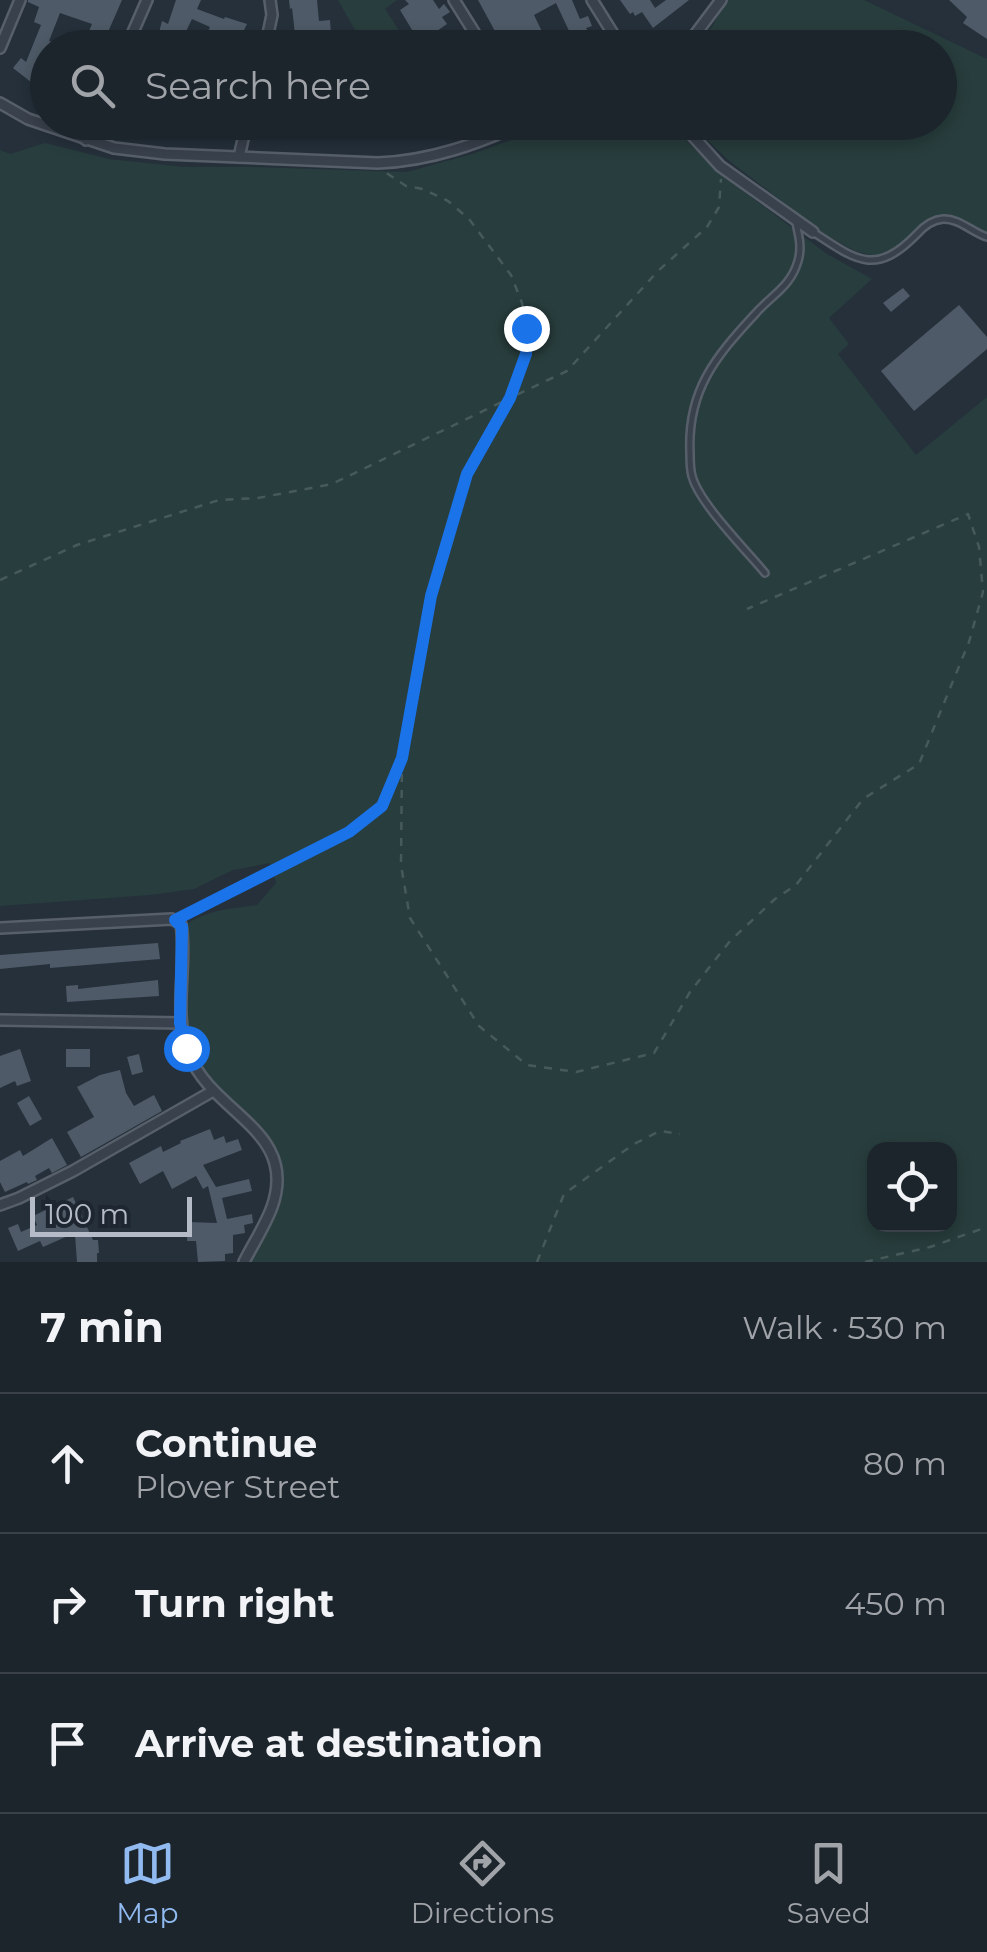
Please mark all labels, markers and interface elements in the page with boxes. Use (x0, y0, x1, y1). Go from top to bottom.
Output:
search box (30, 30, 957, 140)
icon: search (65, 58, 120, 113)
text: Search here (145, 62, 371, 109)
route end (504, 306, 550, 352)
route start (164, 1026, 210, 1072)
map controls (867, 1142, 957, 1232)
button: locate (867, 1142, 957, 1232)
scale bar (30, 1192, 192, 1236)
text: 100 m (45, 1197, 129, 1231)
text: 7 min (40, 1301, 164, 1353)
text: Walk · 530 m (742, 1308, 947, 1347)
text: Continue (135, 1420, 317, 1467)
icon: ahead (40, 1436, 95, 1491)
text: 80 m (863, 1444, 947, 1483)
text: Plover Street (135, 1467, 340, 1506)
icon: right (40, 1576, 95, 1631)
text: Turn right (135, 1580, 334, 1627)
text: 450 m (844, 1584, 947, 1623)
icon: arrive (40, 1716, 95, 1771)
text: Arrive at destination (135, 1720, 543, 1767)
tab: Map (116, 1836, 178, 1930)
tab: Directions (411, 1836, 554, 1930)
tab: Saved (787, 1836, 871, 1930)

